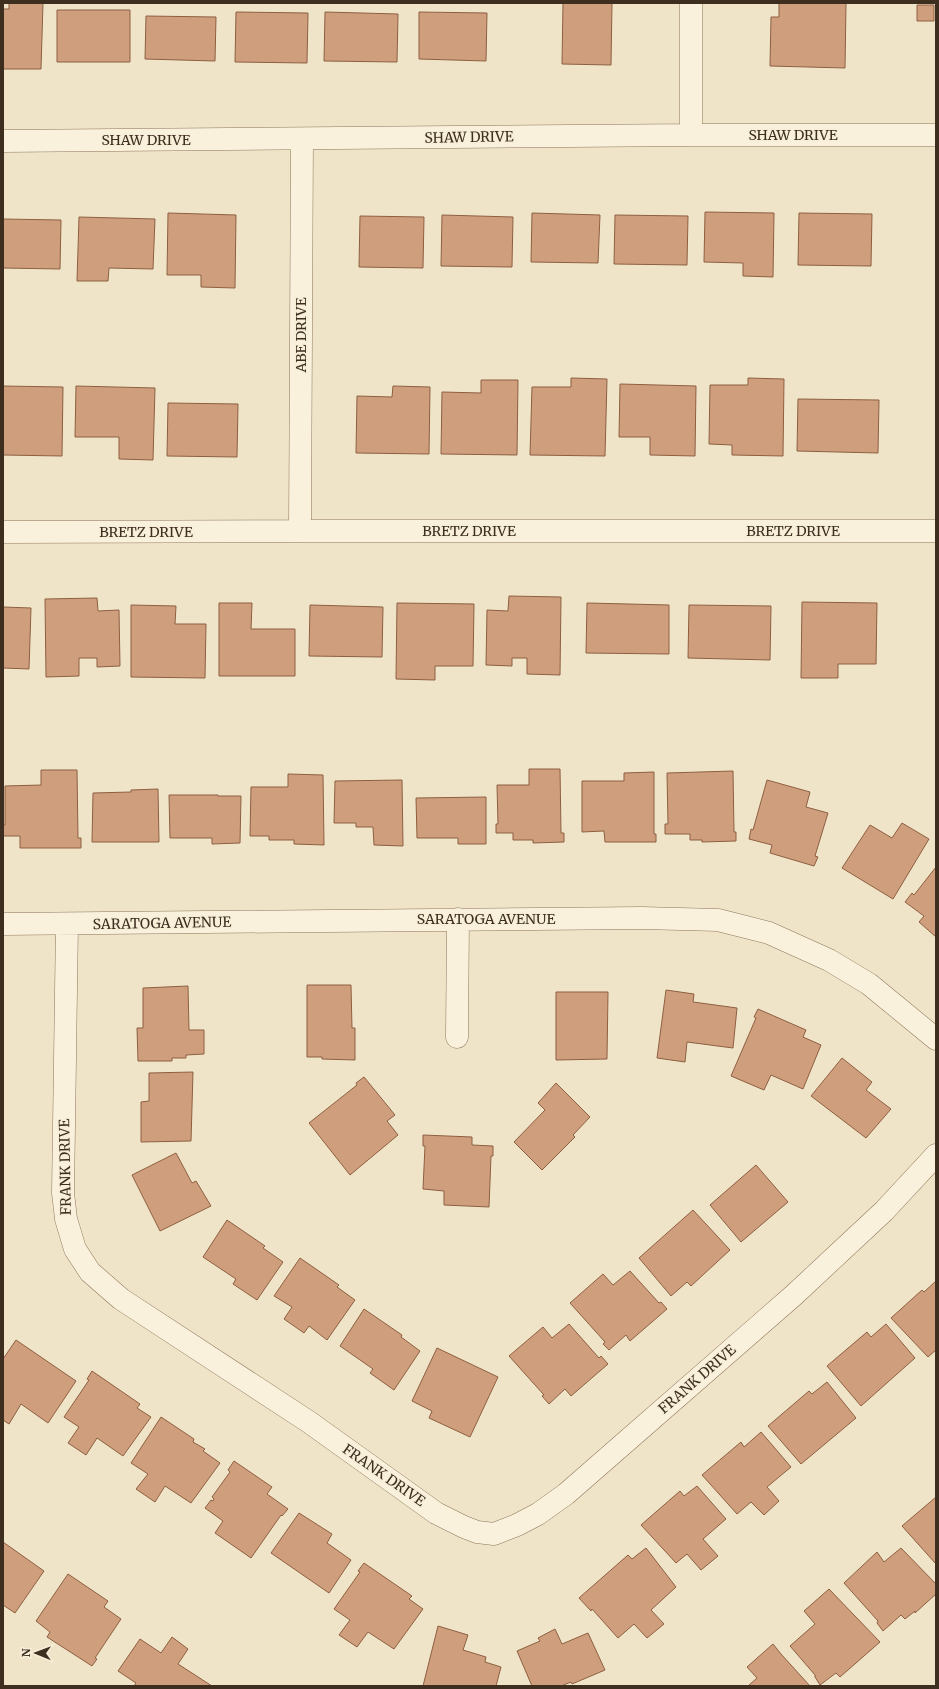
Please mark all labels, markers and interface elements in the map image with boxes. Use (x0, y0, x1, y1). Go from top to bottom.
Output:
street label: SHAW DRIVE (748, 126, 838, 144)
street label: SHAW DRIVE (424, 127, 514, 147)
street label: SHAW DRIVE (101, 131, 191, 149)
street label: ABE DRIVE (292, 297, 310, 374)
street label: BRETZ DRIVE (422, 522, 516, 540)
street label: BRETZ DRIVE (746, 522, 840, 540)
street label: BRETZ DRIVE (99, 523, 193, 541)
street label: SARATOGA AVENUE (417, 910, 555, 928)
street label: SARATOGA AVENUE (93, 913, 232, 933)
street label: FRANK DRIVE (55, 1118, 75, 1215)
street label: FRANK DRIVE (655, 1340, 739, 1418)
street label: FRANK DRIVE (339, 1440, 429, 1510)
north arrow (16, 1633, 56, 1673)
text: N (19, 1648, 33, 1657)

